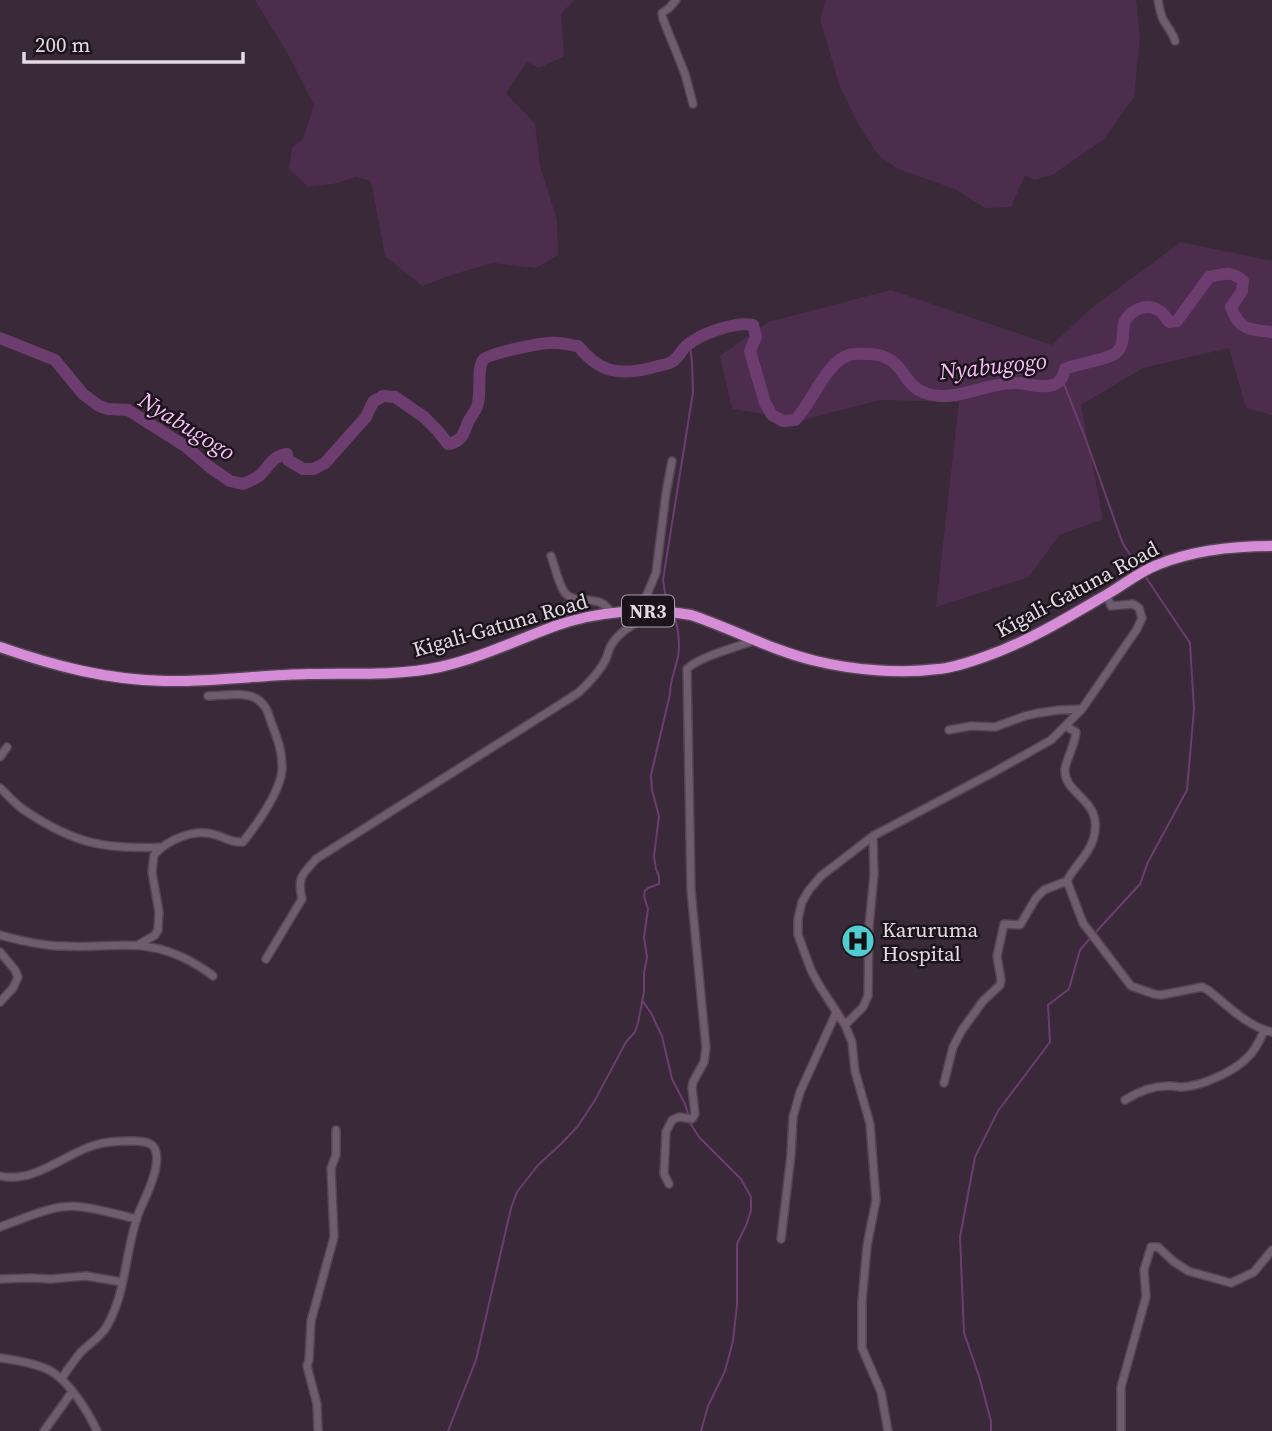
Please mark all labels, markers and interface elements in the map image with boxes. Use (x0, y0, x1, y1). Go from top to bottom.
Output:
scale bar (24, 21, 243, 65)
text: 200 m (35, 30, 90, 59)
water label: Nyabugogo (937, 344, 1048, 388)
water label: Nyabugogo (132, 383, 241, 468)
street label: Kigali-Gatuna Road (990, 534, 1164, 644)
street label: Kigali-Gatuna Road (409, 586, 591, 664)
road number: NR3 (622, 596, 674, 626)
place label: Karuruma Hospital (882, 915, 979, 968)
hospital icon: Karuruma Hospital (839, 922, 877, 960)

